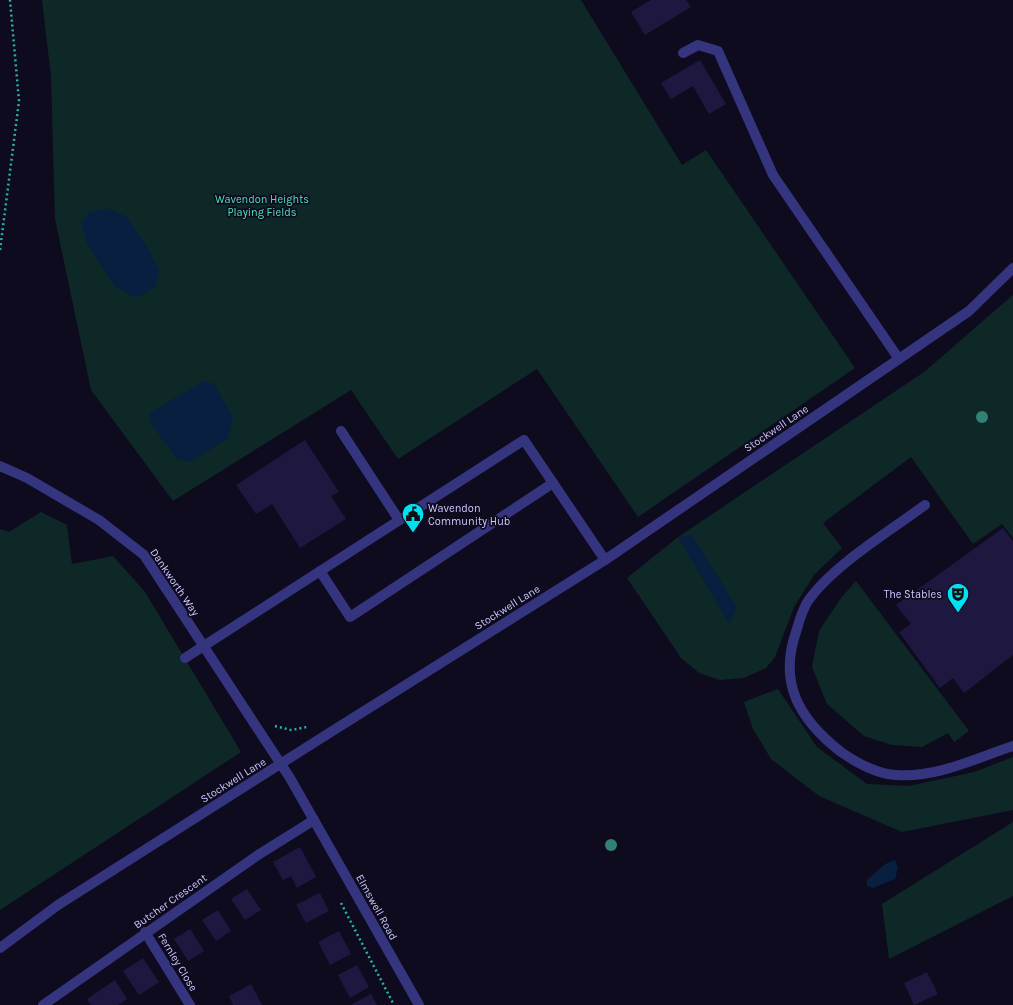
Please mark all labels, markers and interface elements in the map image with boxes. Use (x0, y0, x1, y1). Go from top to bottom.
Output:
park label: Wavendon Heights Playing Fields (215, 193, 309, 219)
street label: Stockwell Lane (742, 402, 811, 455)
public building icon: Wavendon Community Hub (400, 501, 426, 534)
place label: Wavendon Community Hub (428, 502, 510, 528)
street label: Dankworth Way (147, 546, 202, 618)
theatre icon: The Stables (945, 581, 971, 614)
street label: Stockwell Lane (472, 582, 543, 633)
place label: The Stables (884, 588, 942, 601)
street label: Stockwell Lane (198, 755, 269, 806)
street label: Butcher Crescent (131, 871, 209, 932)
street label: Elmswell Road (353, 872, 400, 942)
street label: Fernley Close (155, 931, 200, 994)

